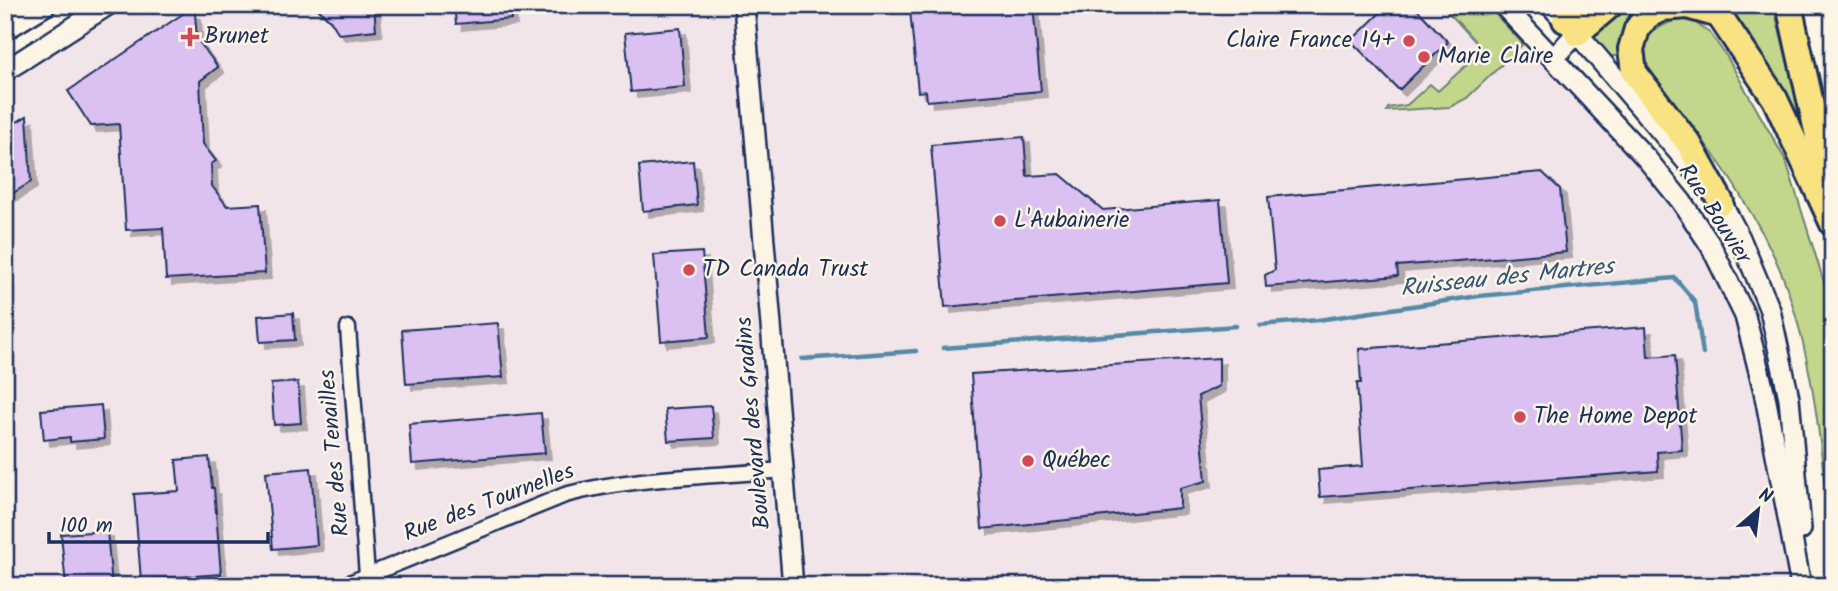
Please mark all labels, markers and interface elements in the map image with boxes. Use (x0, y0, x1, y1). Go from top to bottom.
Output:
place label: Brunet (204, 19, 270, 55)
place label: Claire France 14+ (1226, 23, 1395, 59)
marker: Brunet (182, 29, 198, 45)
marker: Claire France 14+ (1401, 33, 1417, 49)
place label: Marie Claire (1438, 39, 1553, 75)
marker: Marie Claire (1416, 49, 1432, 65)
street label: Rue Bouvier (1668, 157, 1761, 272)
place label: L'Aubainerie (1014, 203, 1129, 239)
marker: L'Aubainerie (992, 213, 1008, 229)
water label: Ruisseau des Martres (1399, 247, 1618, 309)
place label: TD Canada Trust (703, 252, 869, 288)
marker: TD Canada Trust (681, 262, 697, 278)
street label: Boulevard des Gradins (727, 315, 781, 531)
street label: Rue des Tenailles (310, 368, 360, 538)
place label: The Home Depot (1534, 399, 1699, 435)
marker: The Home Depot (1512, 409, 1528, 425)
place label: Québec (1042, 443, 1111, 479)
marker: Québec (1020, 453, 1036, 469)
street label: Rue des Tournelles (398, 454, 580, 552)
north arrow (1722, 476, 1792, 546)
text: N (1753, 481, 1777, 513)
scale bar (49, 500, 268, 544)
text: 100 m (60, 510, 113, 543)

